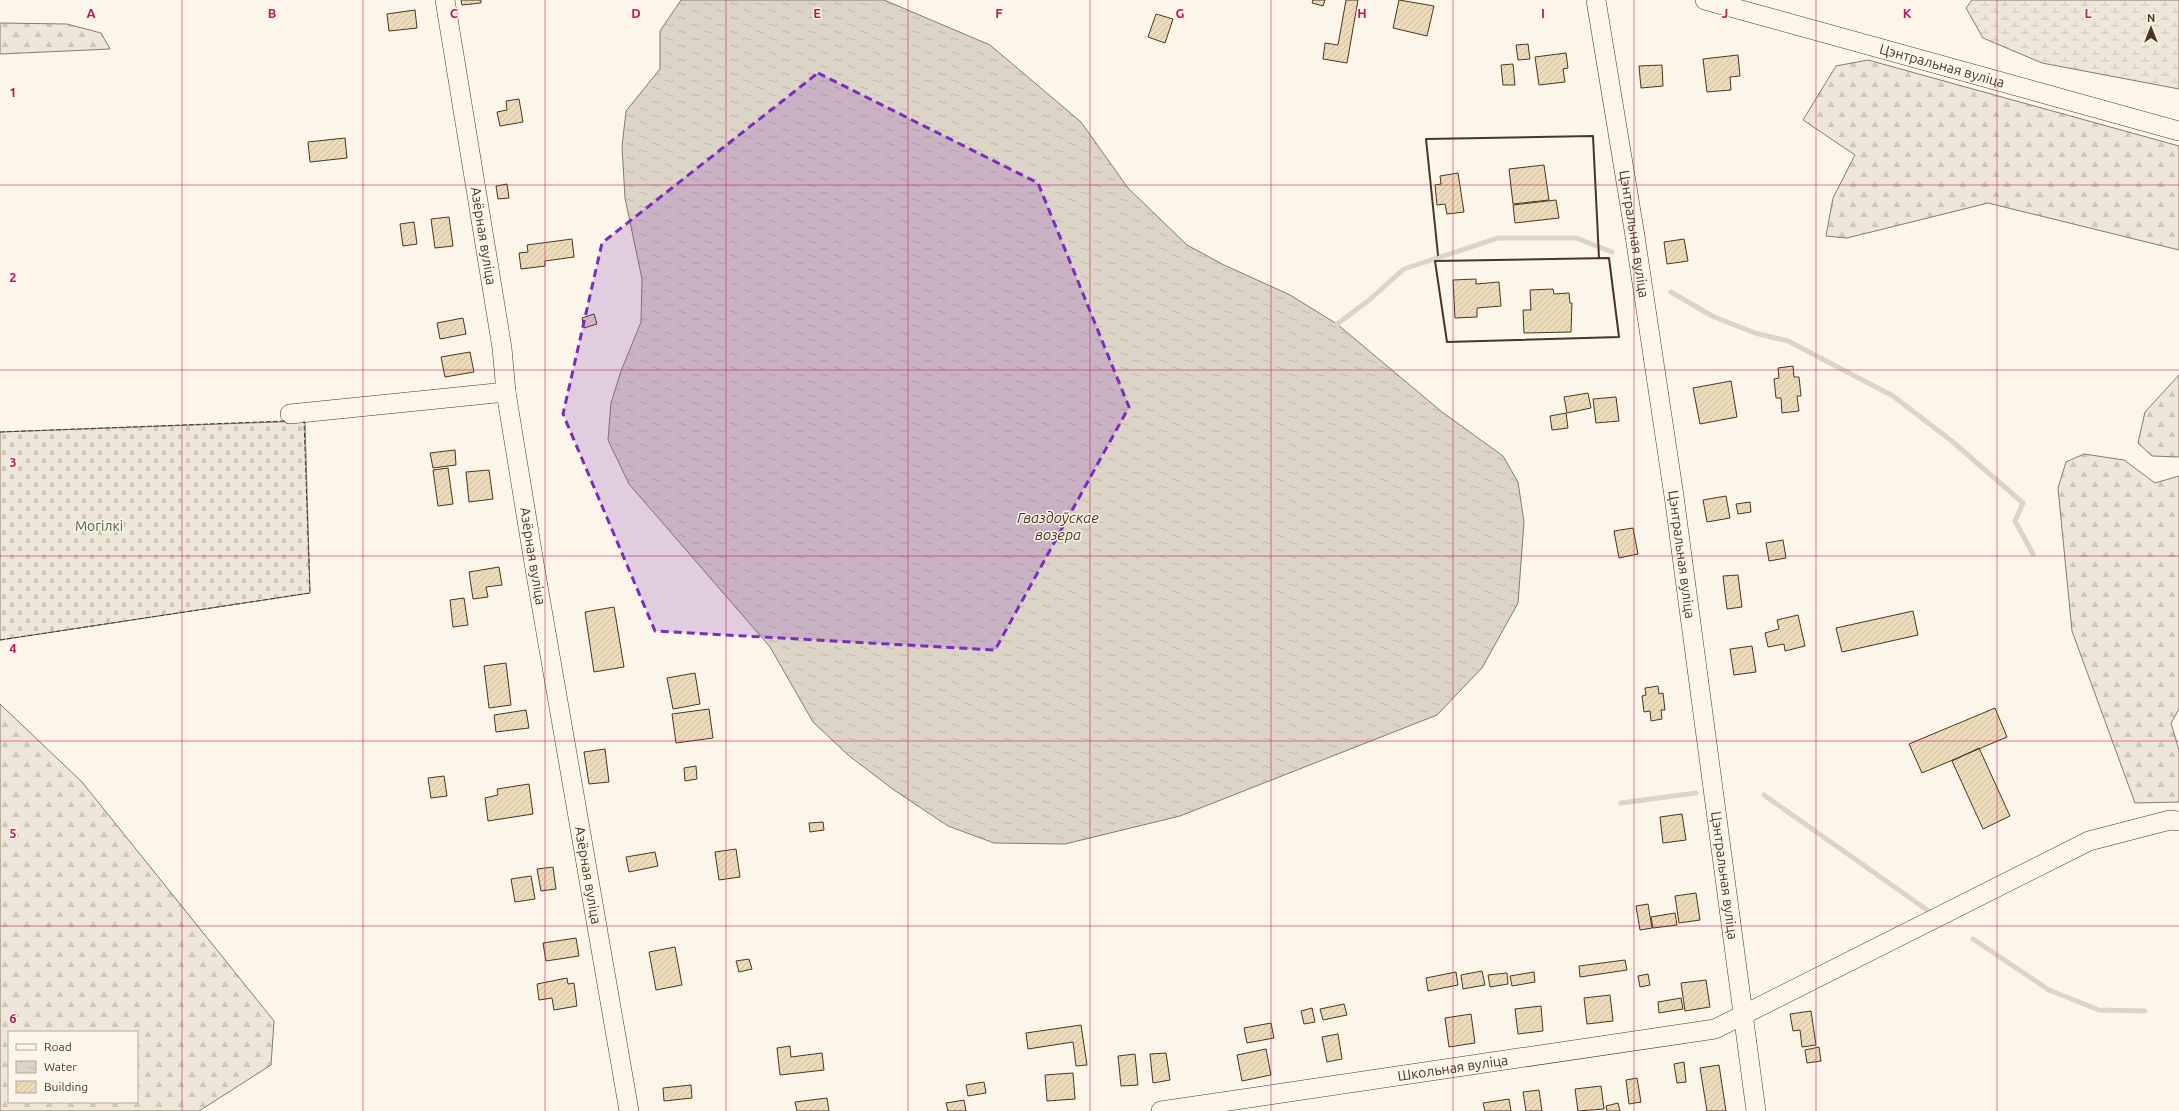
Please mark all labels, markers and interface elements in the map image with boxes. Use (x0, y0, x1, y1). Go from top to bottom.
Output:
text: A (86, 6, 96, 20)
text: B (268, 6, 277, 20)
text: C (450, 6, 459, 20)
text: D (631, 6, 641, 20)
text: E (813, 6, 821, 20)
text: F (995, 6, 1003, 20)
text: G (1176, 6, 1185, 20)
text: H (1357, 6, 1367, 20)
text: I (1541, 6, 1545, 20)
text: J (1722, 6, 1728, 20)
text: K (1903, 6, 1912, 20)
text: L (2084, 6, 2092, 20)
north arrow (2131, 8, 2171, 48)
text: N (2147, 12, 2155, 24)
street label: Цэнтральная вуліца (1878, 41, 2007, 90)
text: 1 (9, 85, 17, 99)
street label: Цэнтральная вуліца (1616, 169, 1652, 299)
street label: Азёрная вуліца (468, 186, 500, 286)
text: 2 (9, 270, 17, 284)
text: 3 (9, 455, 17, 469)
street label: Цэнтральная вуліца (1665, 489, 1698, 619)
street label: Азёрная вуліца (517, 506, 549, 606)
water label: Гваздоўскае возера (1017, 509, 1099, 543)
park label: Могілкі (75, 518, 123, 534)
text: 4 (9, 641, 17, 655)
street label: Цэнтральная вуліца (1708, 810, 1741, 941)
street label: Азёрная вуліца (572, 825, 604, 925)
text: 5 (9, 826, 17, 840)
text: 6 (9, 1011, 17, 1025)
legend (8, 1031, 138, 1103)
text: Road (44, 1040, 72, 1053)
street label: Школьная вуліца (1396, 1052, 1509, 1084)
text: Water (44, 1060, 77, 1073)
text: Building (44, 1080, 88, 1093)

